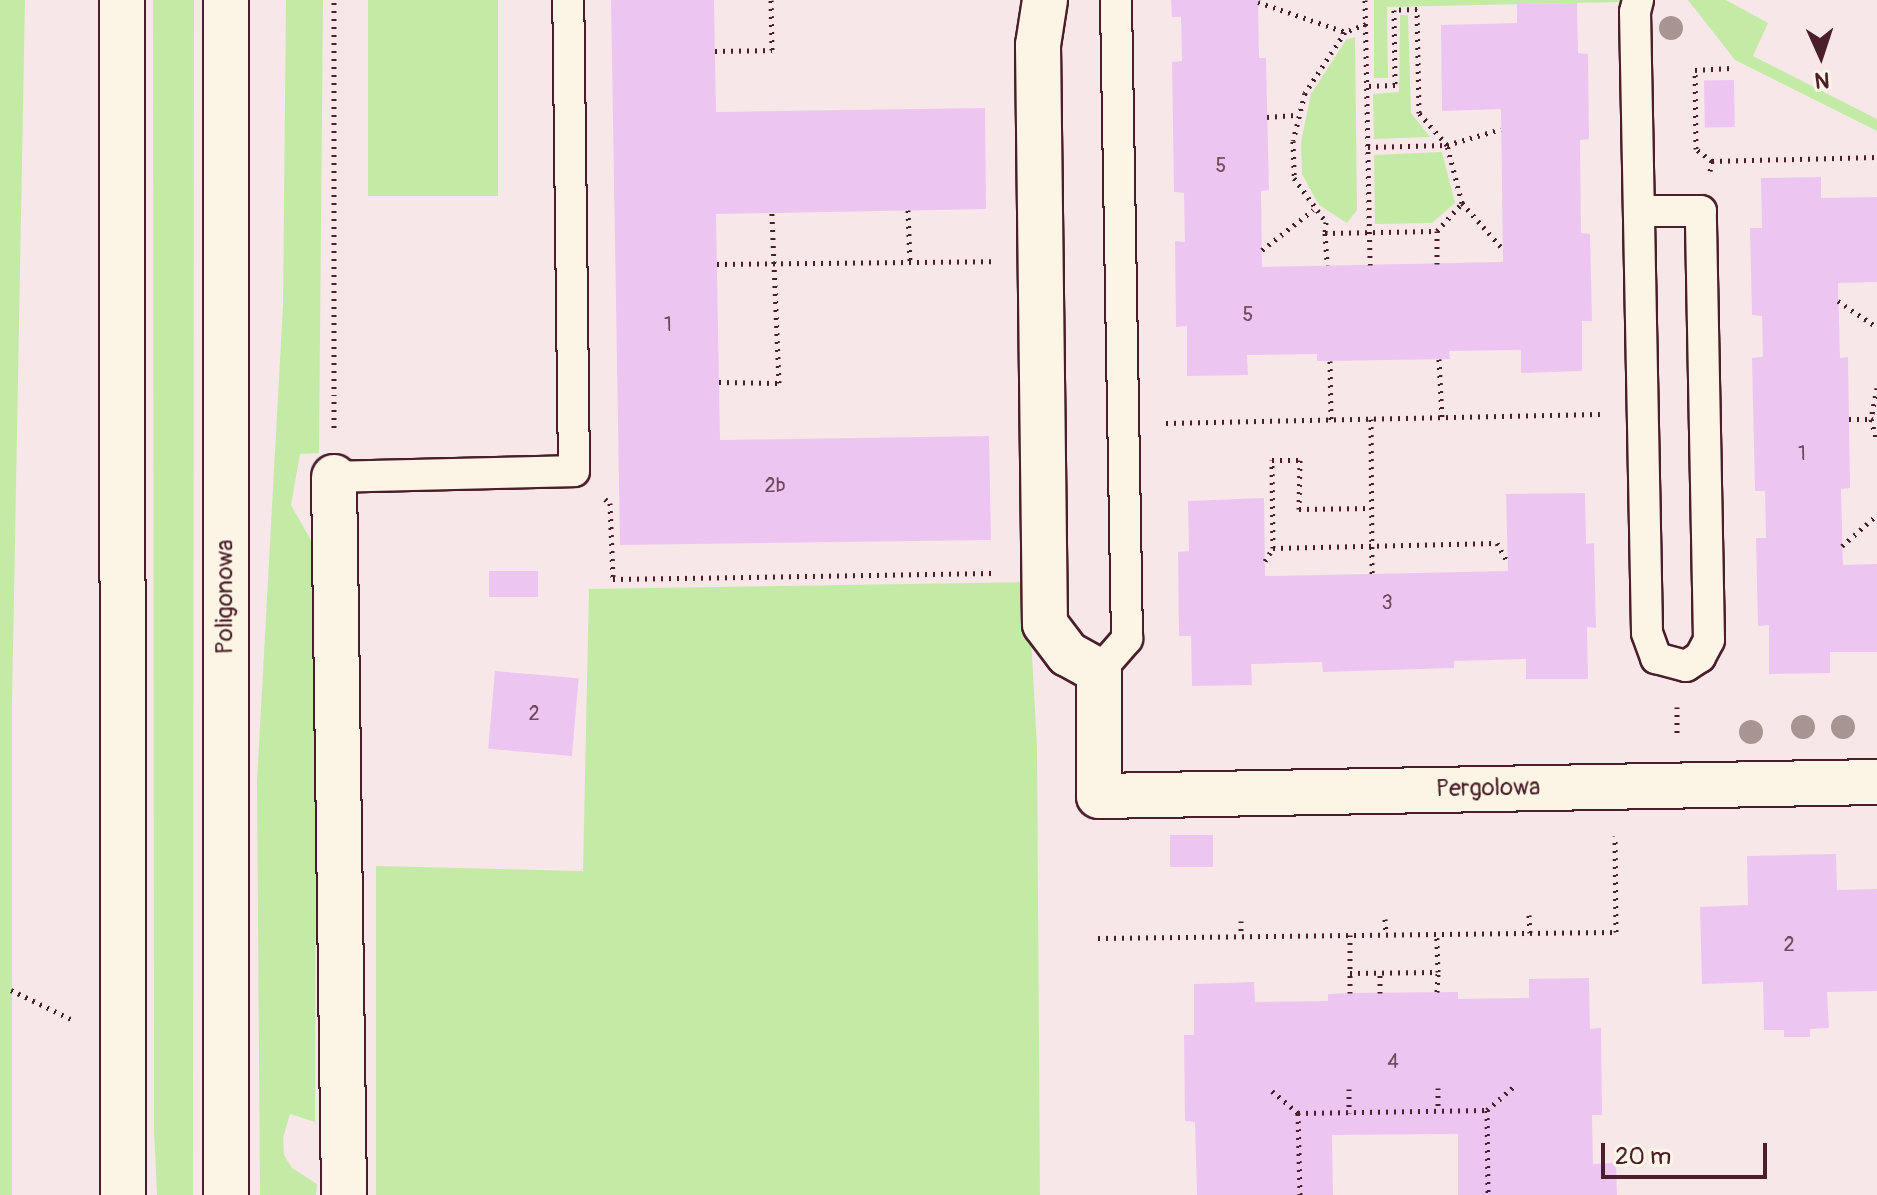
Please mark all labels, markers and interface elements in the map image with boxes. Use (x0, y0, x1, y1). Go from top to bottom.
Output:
north arrow (1781, 16, 1861, 96)
text: N (1814, 66, 1830, 94)
house number: 5 (1216, 153, 1226, 177)
house number: 5 (1243, 302, 1253, 326)
house number: 1 (664, 312, 672, 336)
house number: 1 (1798, 441, 1806, 465)
house number: 2b (765, 473, 785, 497)
street label: Poligonowa (211, 540, 239, 654)
house number: 3 (1381, 590, 1393, 614)
house number: 2 (528, 701, 540, 725)
street label: Pergolowa (1436, 773, 1540, 803)
house number: 2 (1783, 932, 1795, 956)
house number: 4 (1387, 1049, 1399, 1073)
scale bar (1605, 1127, 1771, 1177)
text: 20 m (1615, 1142, 1671, 1171)

